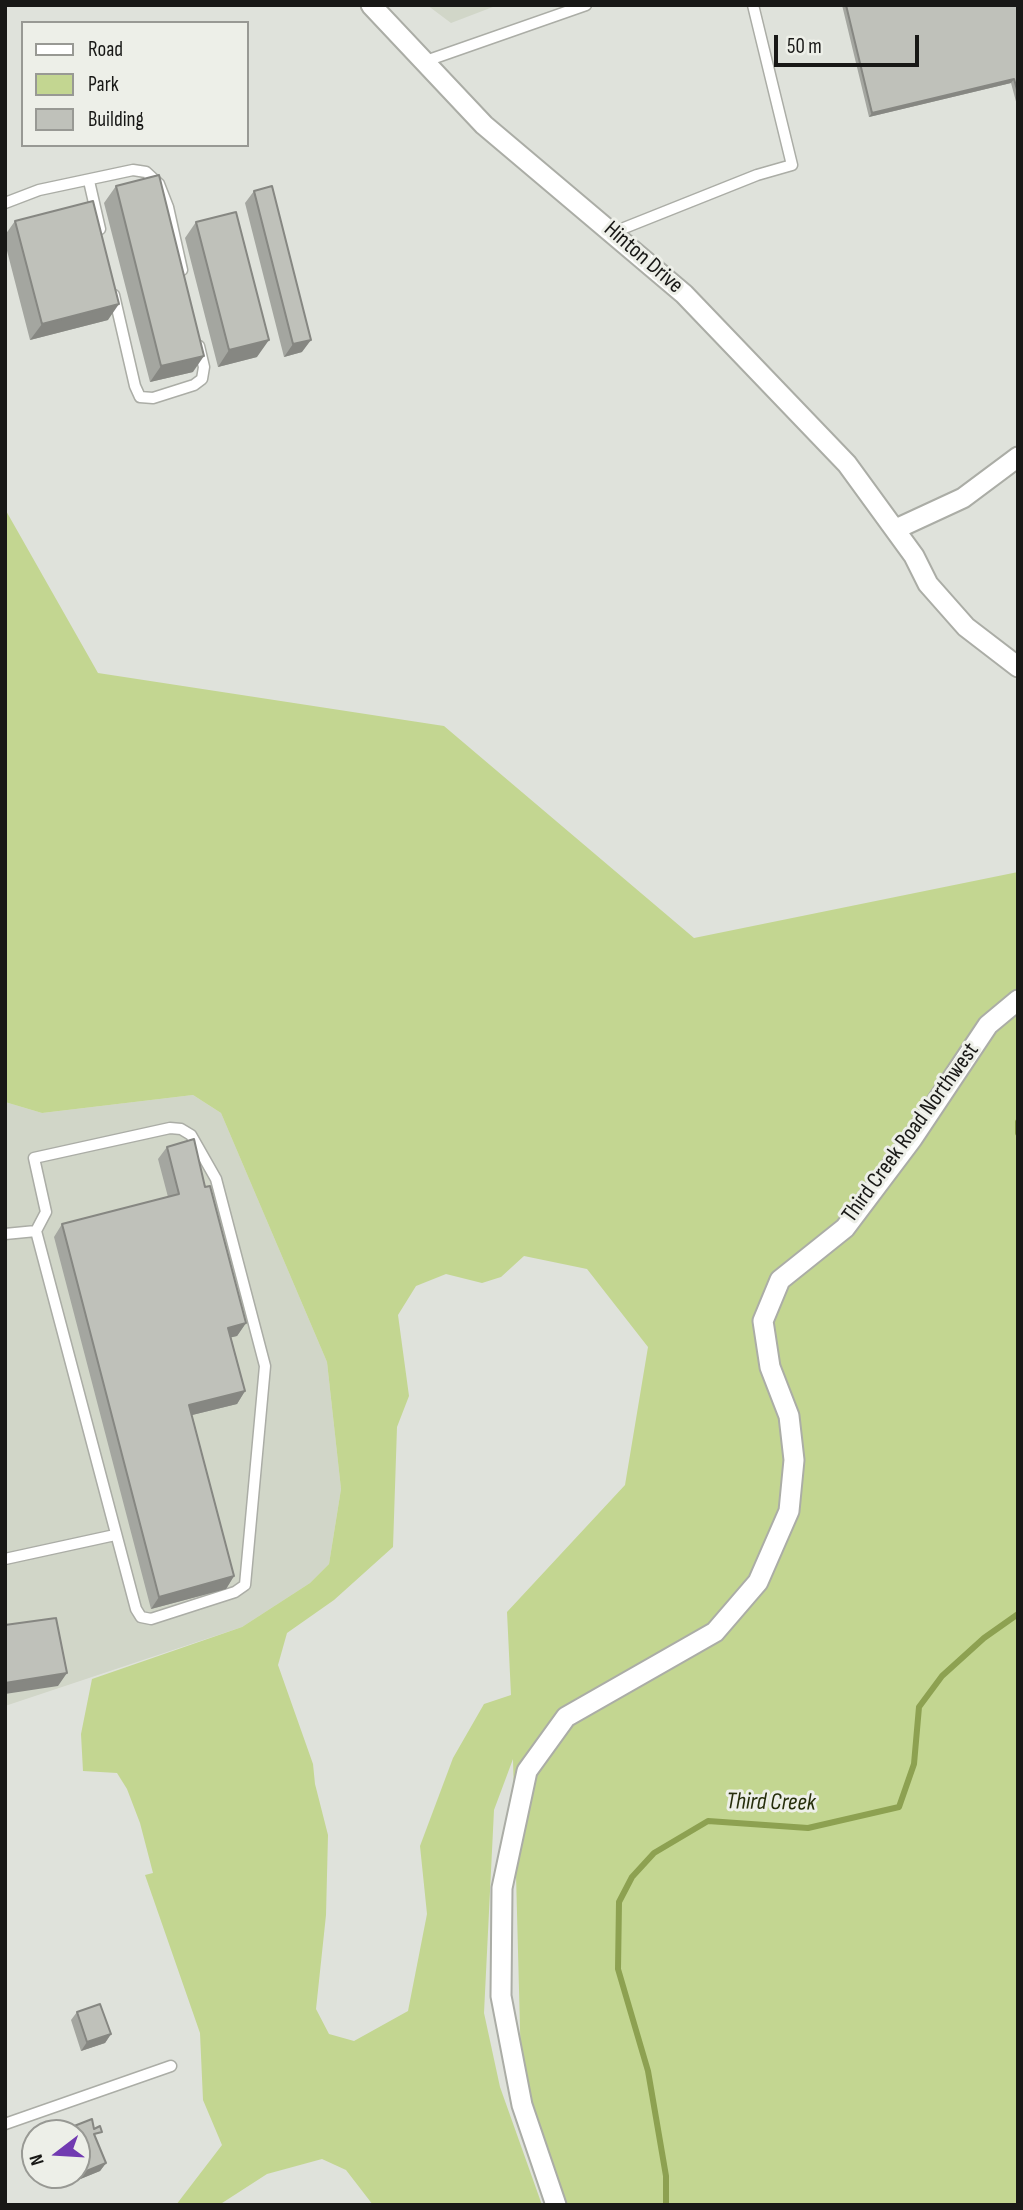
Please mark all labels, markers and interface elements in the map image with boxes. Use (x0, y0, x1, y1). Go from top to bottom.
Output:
legend (21, 21, 248, 147)
scale bar (778, 21, 923, 65)
text: 50 m (787, 34, 822, 59)
text: Road (88, 37, 123, 62)
text: Park (88, 72, 119, 97)
text: Building (88, 107, 144, 132)
street label: Hinton Drive (598, 216, 688, 300)
street label: Third Creek Road Northwest (837, 1038, 985, 1228)
water label: Third Creek (726, 1788, 816, 1818)
north arrow (21, 2119, 91, 2189)
text: N (25, 2151, 50, 2168)

